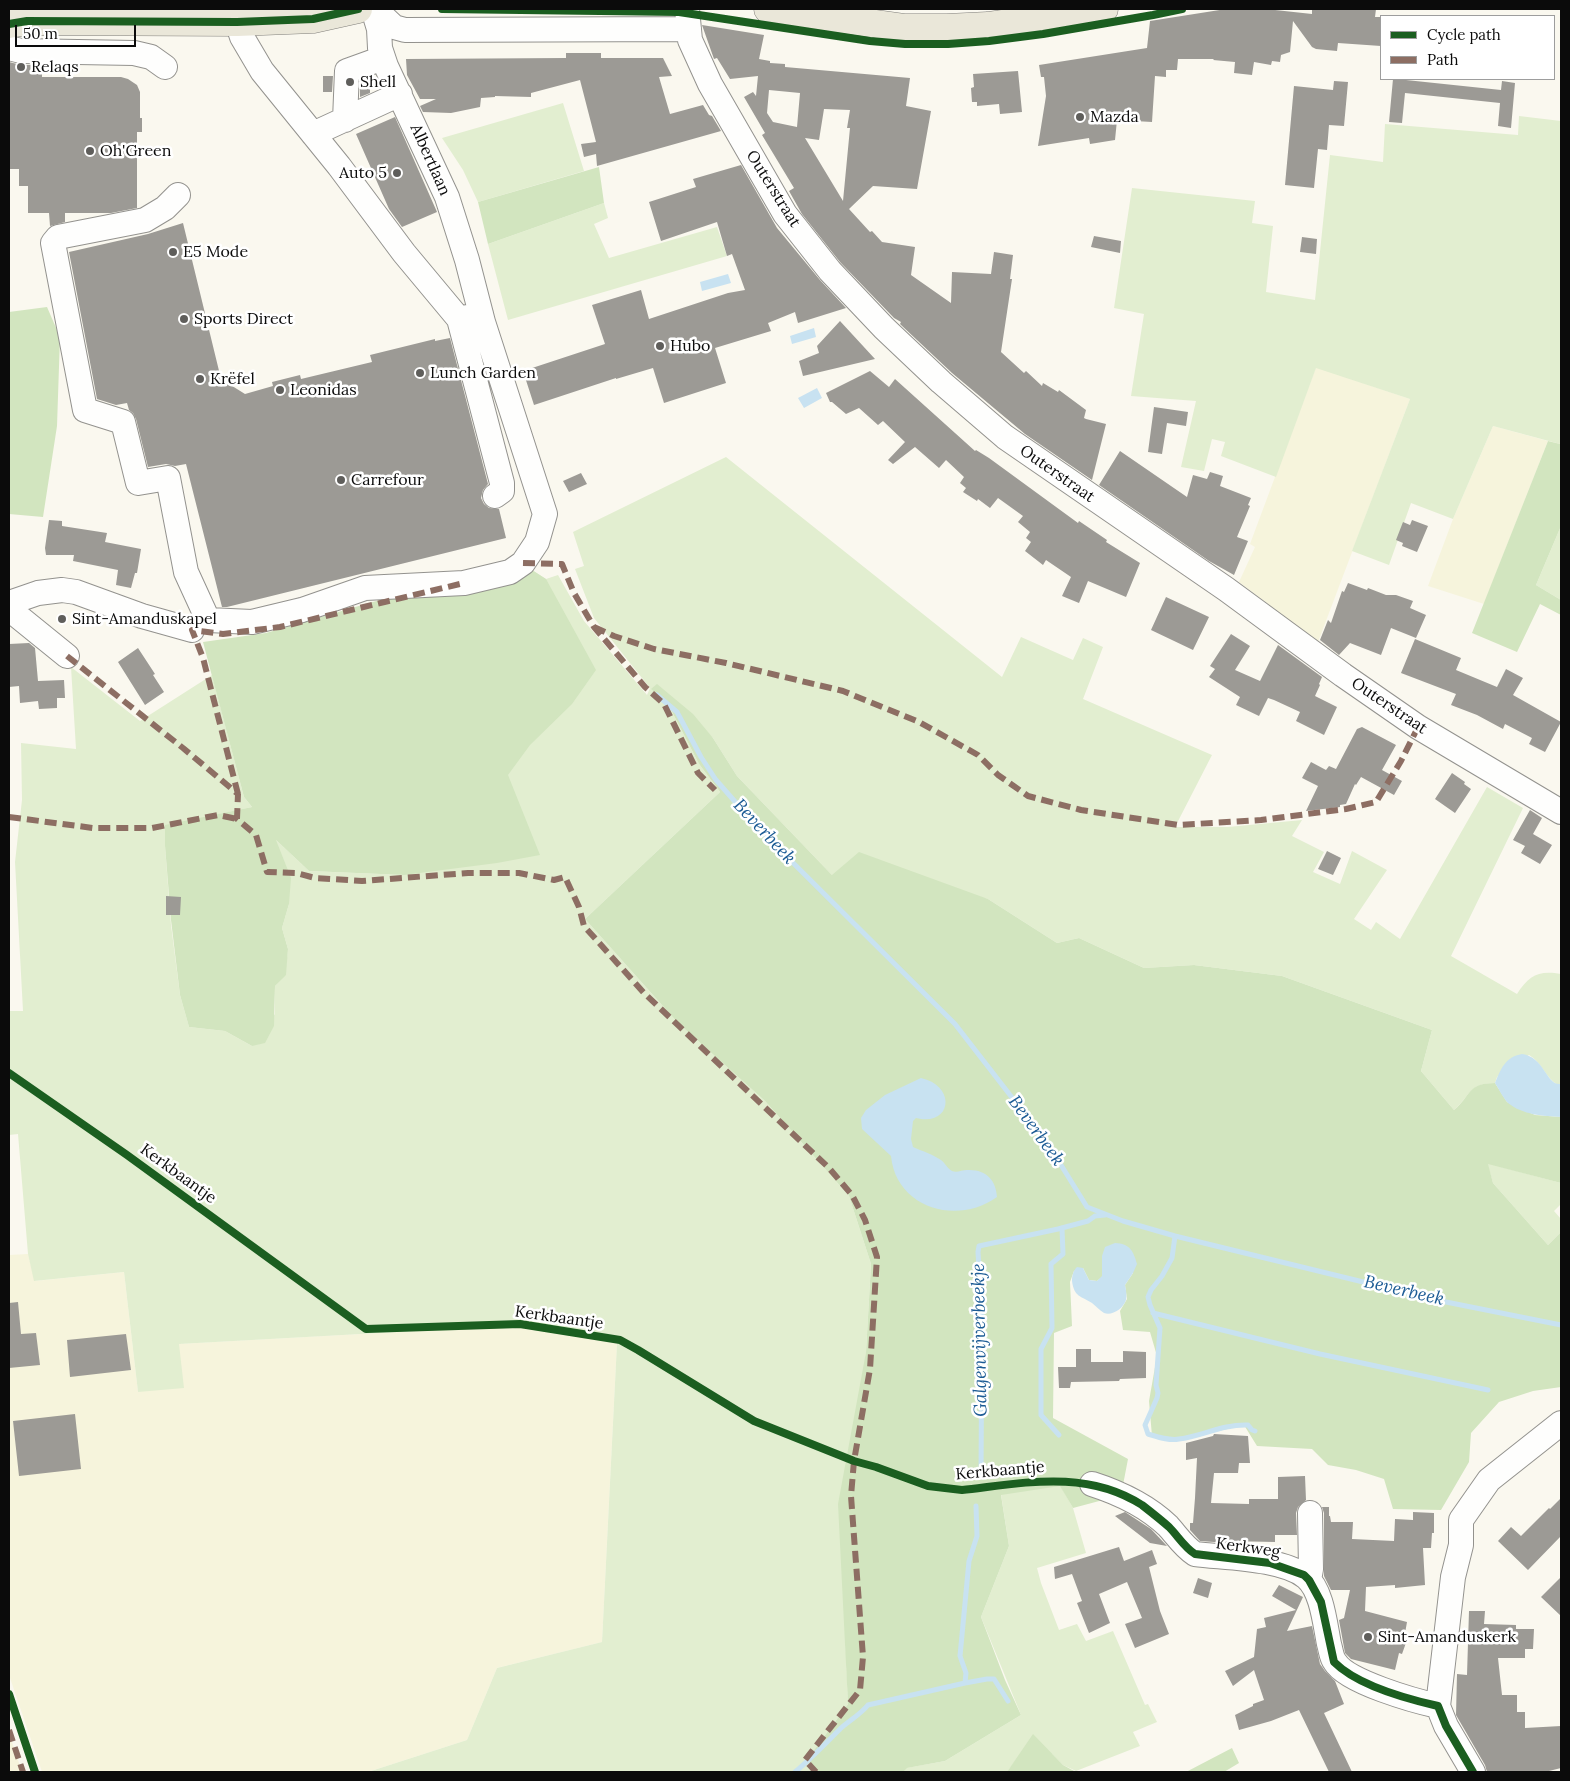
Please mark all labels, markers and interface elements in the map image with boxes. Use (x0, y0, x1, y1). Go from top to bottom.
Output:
scale bar (18, 15, 139, 47)
legend (1380, 15, 1555, 80)
text: 50 m (23, 24, 58, 43)
text: Cycle path (1427, 25, 1501, 44)
text: Path (1427, 50, 1458, 69)
place label: Relaqs (31, 57, 79, 77)
marker: Relaqs (15, 61, 27, 73)
place label: Shell (360, 72, 396, 92)
marker: Shell (344, 76, 356, 88)
place label: Mazda (1090, 107, 1139, 127)
marker: Mazda (1074, 111, 1086, 123)
street label: Albertlaan (406, 121, 454, 199)
place label: Oh'Green (100, 141, 171, 161)
marker: Oh'Green (84, 145, 96, 157)
street label: Outerstraat (742, 147, 804, 231)
place label: Auto 5 (339, 163, 387, 183)
marker: Auto 5 (391, 167, 403, 179)
place label: E5 Mode (183, 242, 248, 262)
marker: E5 Mode (167, 246, 179, 258)
place label: Sports Direct (194, 309, 293, 329)
marker: Sports Direct (178, 313, 190, 325)
place label: Hubo (670, 336, 710, 356)
marker: Hubo (654, 340, 666, 352)
place label: Lunch Garden (430, 363, 536, 383)
marker: Lunch Garden (414, 367, 426, 379)
place label: Krëfel (210, 369, 255, 389)
marker: Krëfel (194, 373, 206, 385)
place label: Leonidas (290, 380, 357, 400)
marker: Leonidas (274, 384, 286, 396)
street label: Outerstraat (1016, 441, 1098, 507)
place label: Carrefour (351, 470, 424, 490)
marker: Carrefour (335, 474, 347, 486)
place label: Sint-Amanduskapel (72, 609, 217, 629)
marker: Sint-Amanduskapel (56, 613, 68, 625)
street label: Outerstraat (1348, 674, 1430, 738)
water label: Beverbeek (728, 795, 800, 869)
water label: Beverbeek (1003, 1092, 1069, 1170)
street label: Kerkbaantje (136, 1140, 220, 1208)
water label: Galgenvijverbeekje (968, 1263, 992, 1417)
water label: Beverbeek (1362, 1271, 1446, 1311)
street label: Kerkbaantje (513, 1302, 605, 1334)
street label: Kerkbaantje (955, 1458, 1045, 1484)
street label: Kerkweg (1215, 1534, 1281, 1562)
place label: Sint-Amanduskerk (1378, 1627, 1516, 1647)
marker: Sint-Amanduskerk (1362, 1631, 1374, 1643)

